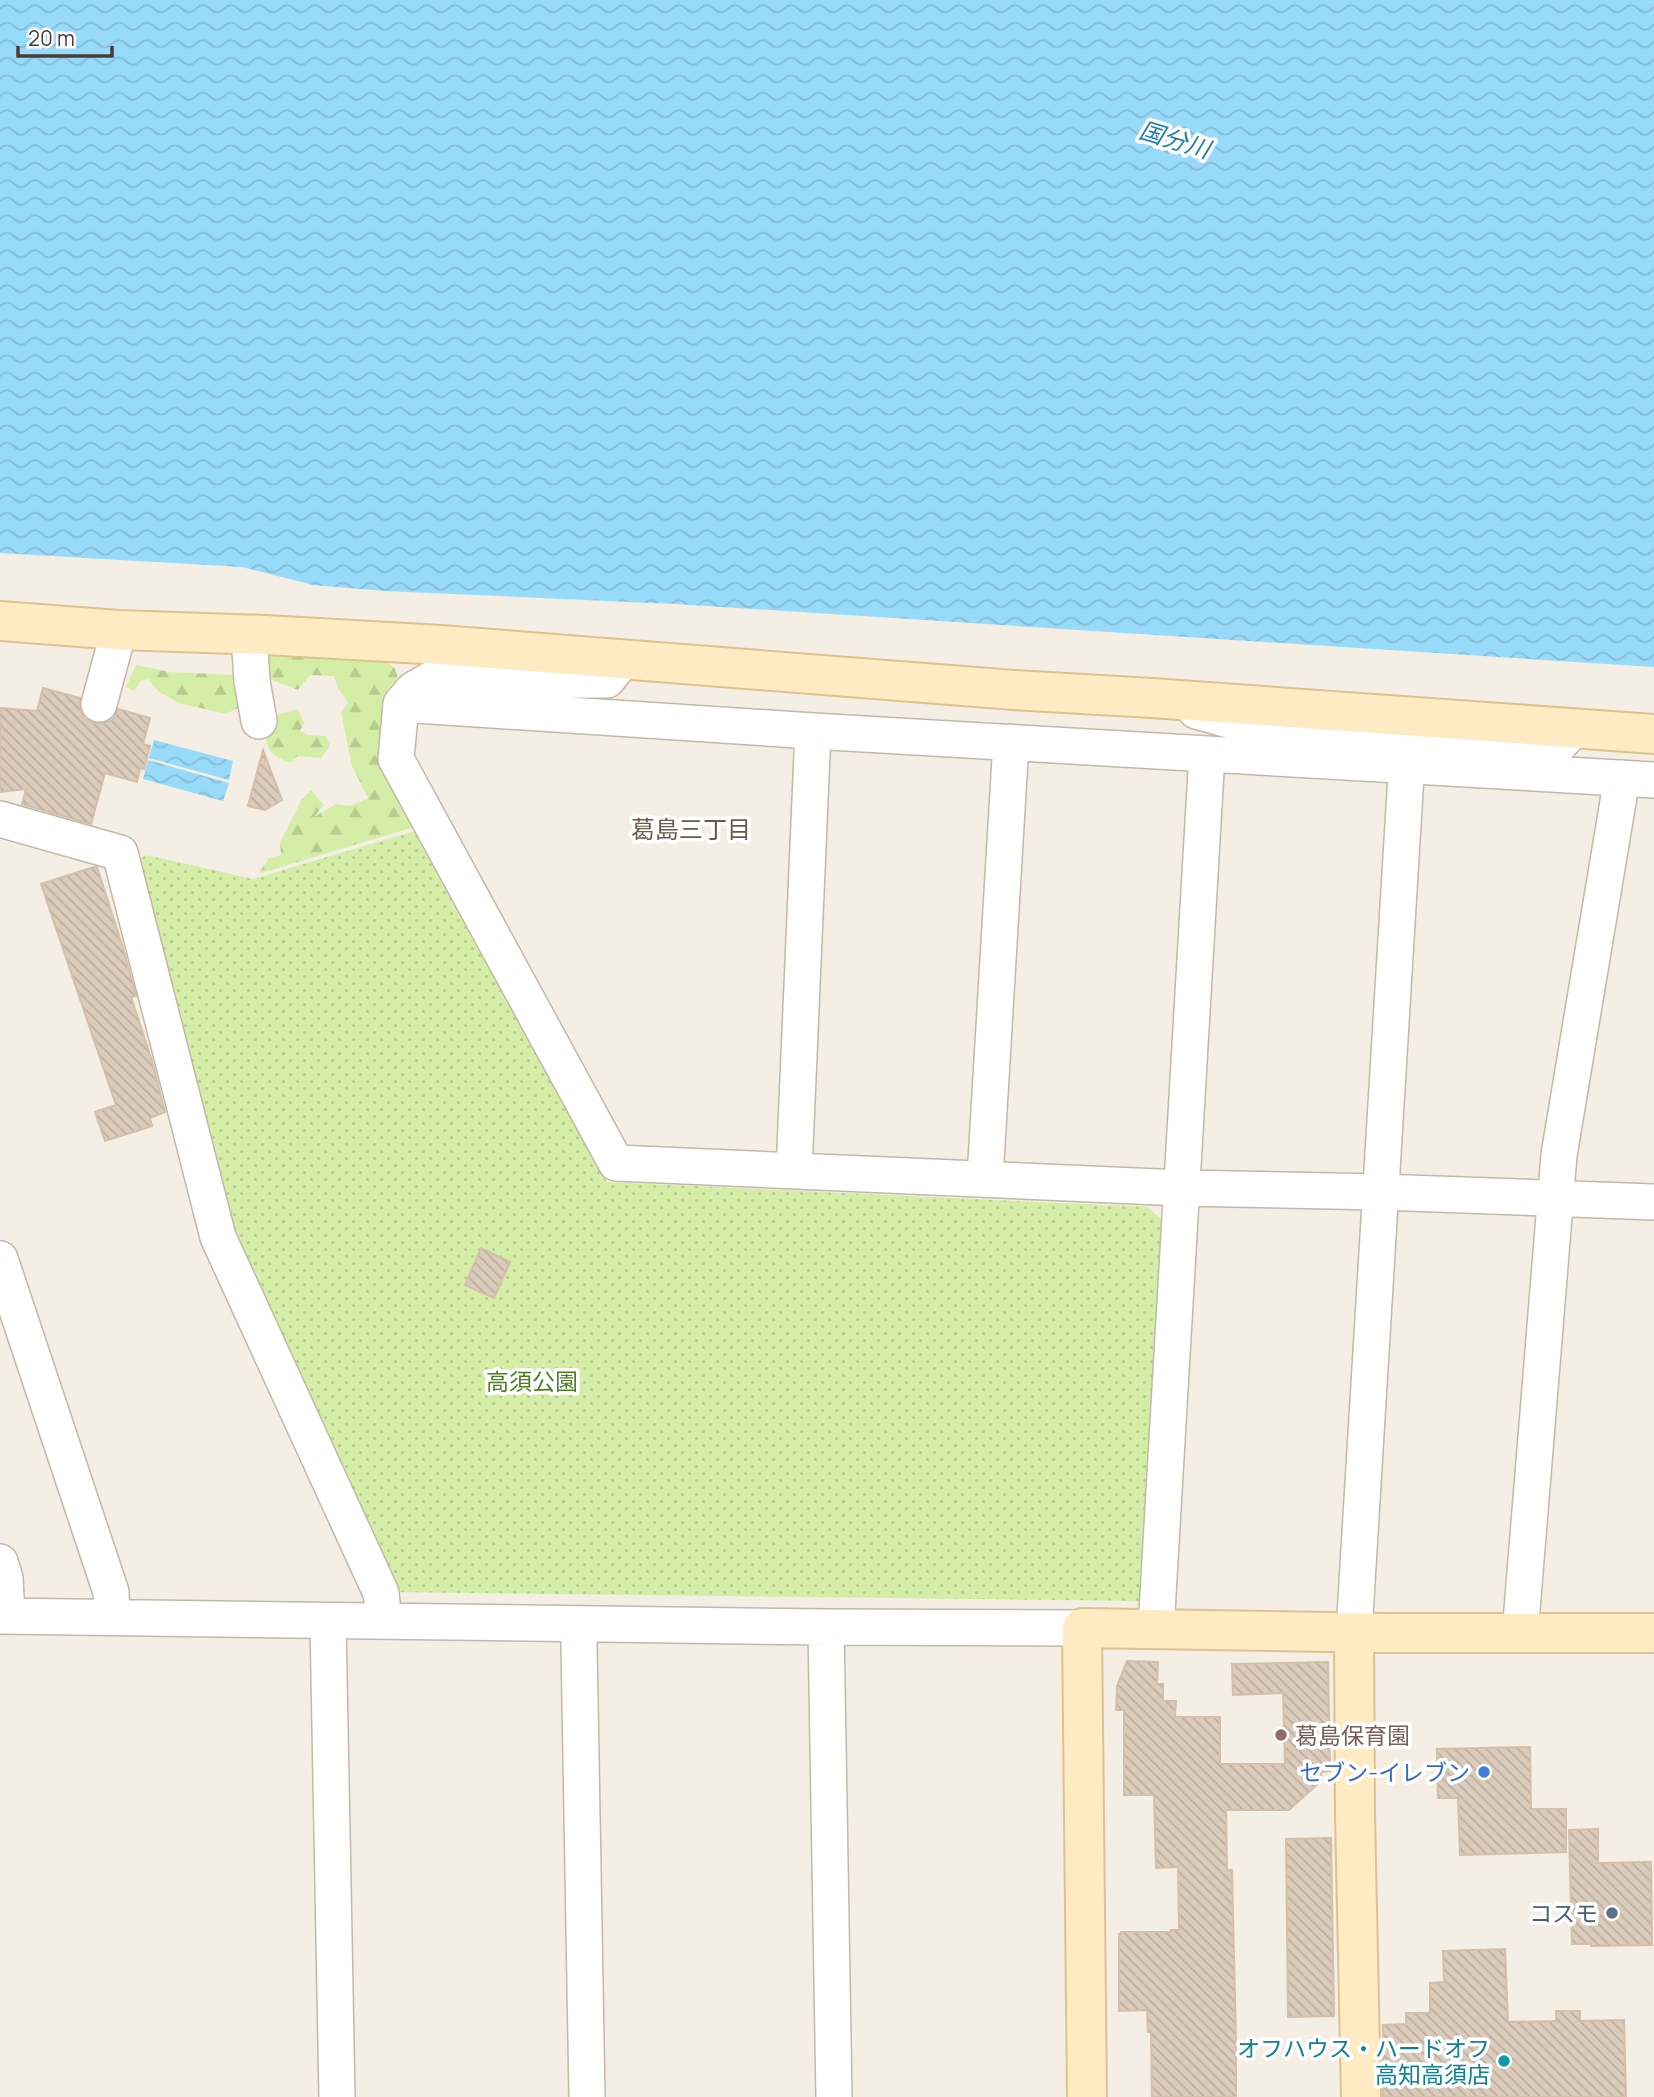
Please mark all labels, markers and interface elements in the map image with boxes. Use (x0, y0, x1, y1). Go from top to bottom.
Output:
scale bar (18, 14, 112, 58)
text: 20 m (28, 24, 75, 52)
water label: 国分川 (1136, 113, 1217, 166)
district label: 葛島三丁目 (631, 812, 751, 845)
park label: 高須公園 (486, 1365, 578, 1397)
place label: 葛島保育園 (1295, 1719, 1410, 1751)
marker: 葛島保育園 (1273, 1727, 1289, 1743)
place label: セブン-イレブン (1299, 1756, 1470, 1788)
marker: セブン-イレブン (1476, 1764, 1492, 1780)
place label: コスモ (1529, 1897, 1598, 1929)
marker: コスモ (1604, 1905, 1620, 1921)
place label: オフハウス・ハードオフ 高知高須店 (1237, 2032, 1490, 2090)
marker: オフハウス・ハードオフ 高知高須店 (1496, 2053, 1512, 2069)

